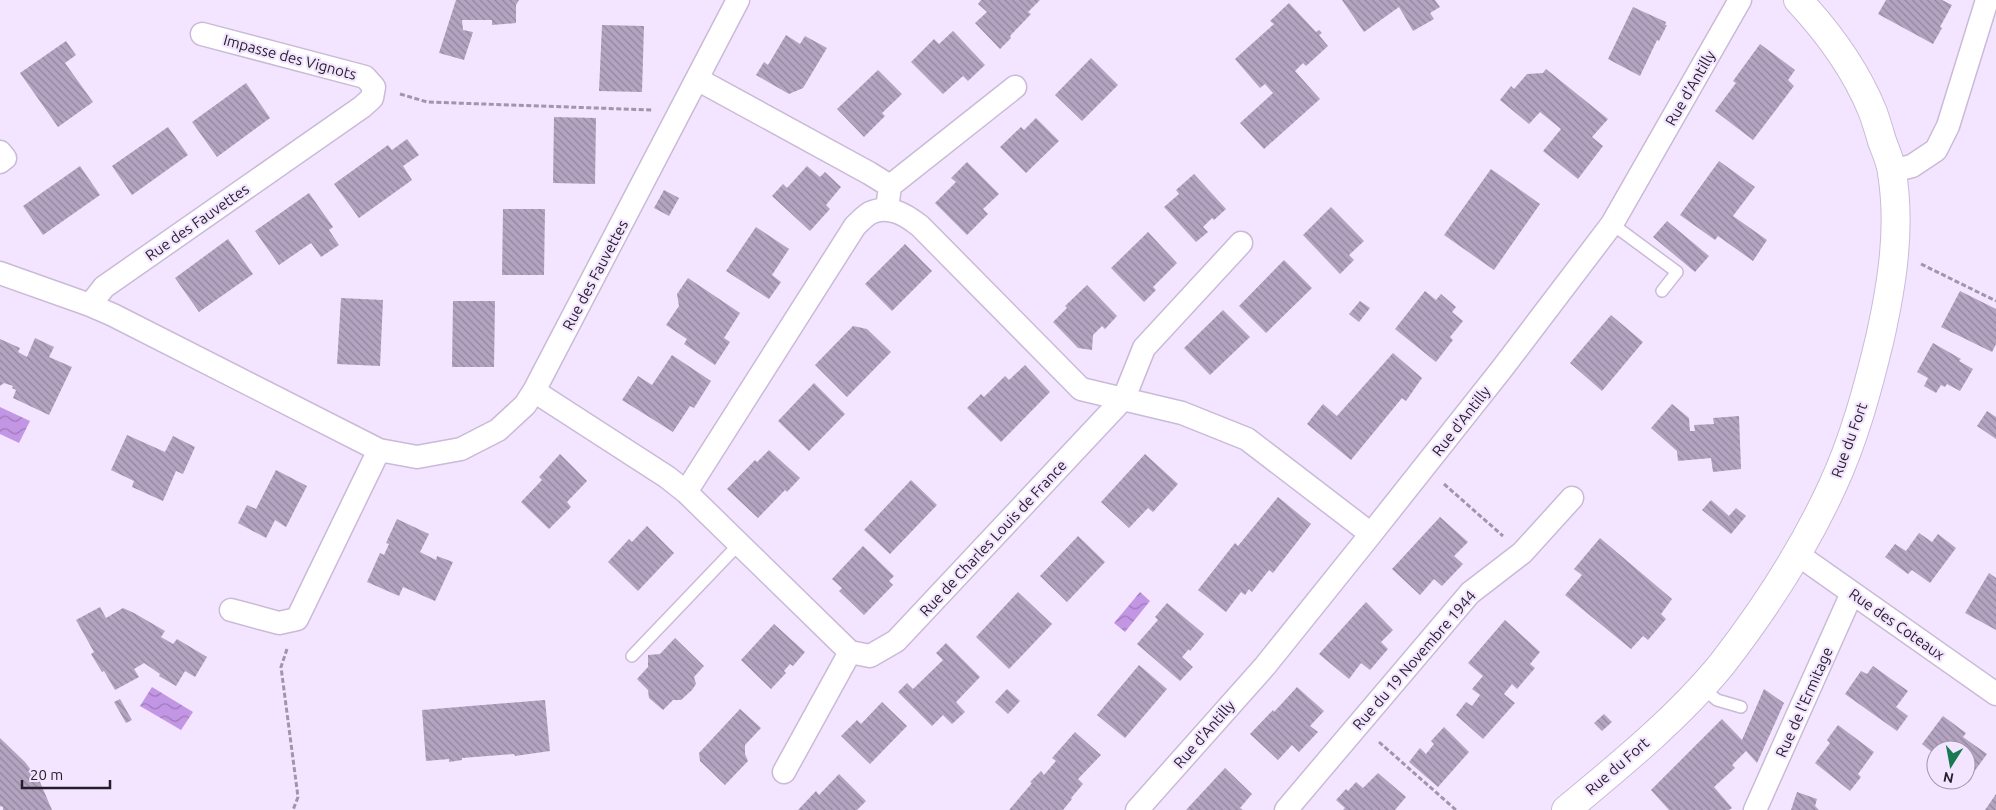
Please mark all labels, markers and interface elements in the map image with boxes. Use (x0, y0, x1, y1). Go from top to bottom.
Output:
street label: Impasse des Vignots (222, 31, 358, 83)
street label: Rue d'Antilly (1662, 47, 1718, 129)
street label: Rue des Fauvettes (142, 180, 252, 264)
street label: Rue des Fauvettes (559, 217, 631, 333)
street label: Rue d'Antilly (1428, 383, 1494, 459)
street label: Rue du Fort (1828, 400, 1870, 480)
street label: Rue de Charles Louis de France (916, 456, 1070, 620)
street label: Rue des Coteaux (1846, 585, 1948, 663)
street label: Rue du 19 Novembre 1944 (1349, 587, 1479, 733)
street label: Rue de l'Ermitage (1772, 644, 1836, 760)
street label: Rue d'Antilly (1170, 697, 1238, 771)
street label: Rue du Fort (1582, 734, 1652, 798)
north arrow (1926, 740, 1976, 790)
scale bar (22, 758, 110, 790)
text: 20 m (30, 766, 63, 783)
text: N (1942, 769, 1955, 787)

